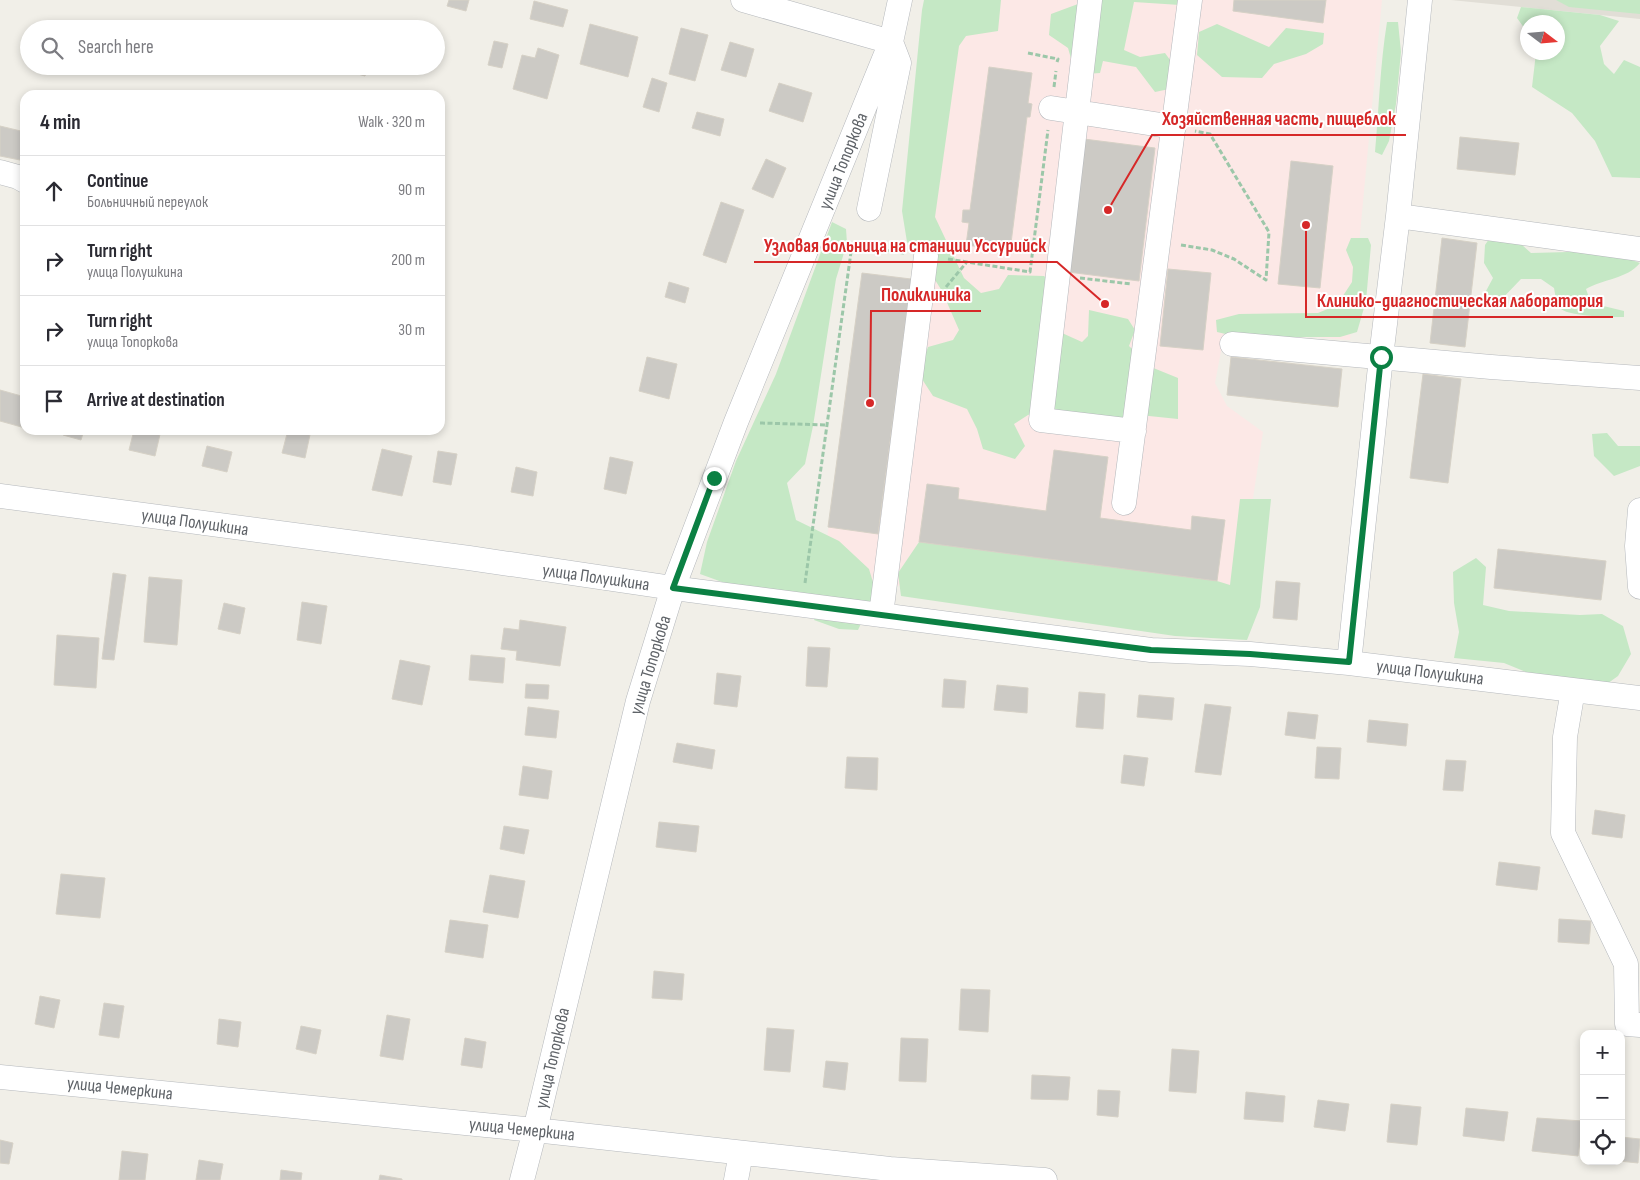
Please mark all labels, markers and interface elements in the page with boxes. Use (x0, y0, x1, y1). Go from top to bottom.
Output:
north arrow (1520, 15, 1565, 60)
search box (20, 20, 445, 75)
icon: search (38, 34, 66, 62)
text: Search here (78, 36, 154, 59)
callout: Хозяйственная часть, пищеблок (1152, 101, 1406, 135)
text: Хозяйственная часть, пищеблок (1161, 108, 1396, 131)
text: 4 min (40, 110, 81, 135)
street label: улица Топоркова (814, 110, 872, 213)
text: Walk · 320 m (358, 113, 425, 132)
text: Continue (87, 170, 148, 193)
icon: ahead (40, 177, 68, 205)
text: 90 m (398, 181, 425, 200)
text: Больничный переулок (87, 193, 208, 212)
callout: Узловая больница на станции Уссурийск (754, 228, 1057, 262)
text: Узловая больница на станции Уссурийск (764, 235, 1046, 258)
text: Turn right (87, 240, 152, 263)
icon: right (40, 247, 68, 275)
text: 200 m (391, 251, 425, 270)
text: улица Полушкина (87, 263, 183, 282)
callout: Поликлиника (871, 277, 981, 311)
callout: Клинико-диагностическая лаборатория (1306, 283, 1613, 317)
text: Поликлиника (881, 284, 971, 307)
text: Клинико-диагностическая лаборатория (1317, 290, 1603, 313)
text: Turn right (87, 310, 152, 333)
icon: right (40, 317, 68, 345)
text: 30 m (398, 321, 425, 340)
text: улица Топоркова (87, 333, 178, 352)
route start (1370, 346, 1393, 369)
icon: arrive (40, 387, 68, 415)
text: Arrive at destination (87, 389, 225, 412)
route end (703, 467, 726, 490)
street label: улица Полушкина (140, 505, 250, 540)
street label: улица Полушкина (541, 560, 651, 595)
street label: улица Топоркова (625, 613, 676, 717)
street label: улица Полушкина (1375, 656, 1485, 689)
street label: улица Топоркова (531, 1006, 574, 1111)
map controls (1580, 1030, 1625, 1165)
button: + (1580, 1030, 1625, 1075)
street label: улица Чемеркина (66, 1073, 174, 1104)
button: − (1580, 1075, 1625, 1120)
street label: улица Чемеркина (468, 1114, 576, 1145)
button: locate (1580, 1120, 1625, 1165)

